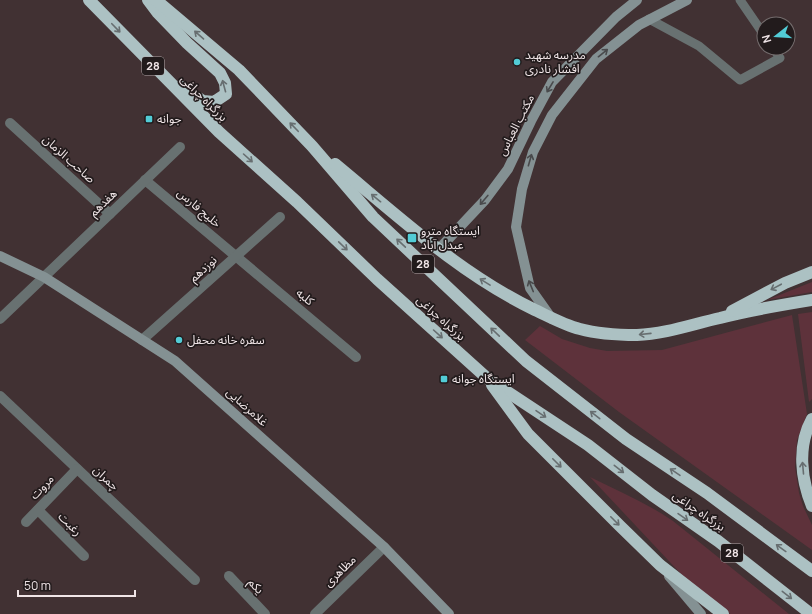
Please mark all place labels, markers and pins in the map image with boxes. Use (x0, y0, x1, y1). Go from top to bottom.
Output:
place label: مدرسه شهید افشار نادری (525, 46, 586, 77)
marker: مدرسه شهید افشار نادری (512, 57, 522, 67)
place label: جوانه (157, 110, 182, 127)
marker: جوانه (144, 114, 154, 124)
place label: ایستگاه مترو عبدل آباد (421, 222, 480, 253)
marker: ایستگاه مترو عبدل آباد (406, 232, 418, 244)
place label: سفره خانه محفل (187, 331, 265, 348)
marker: سفره خانه محفل (174, 335, 184, 345)
place label: ایستگاه جوانه (452, 370, 515, 387)
marker: ایستگاه جوانه (439, 374, 449, 384)

